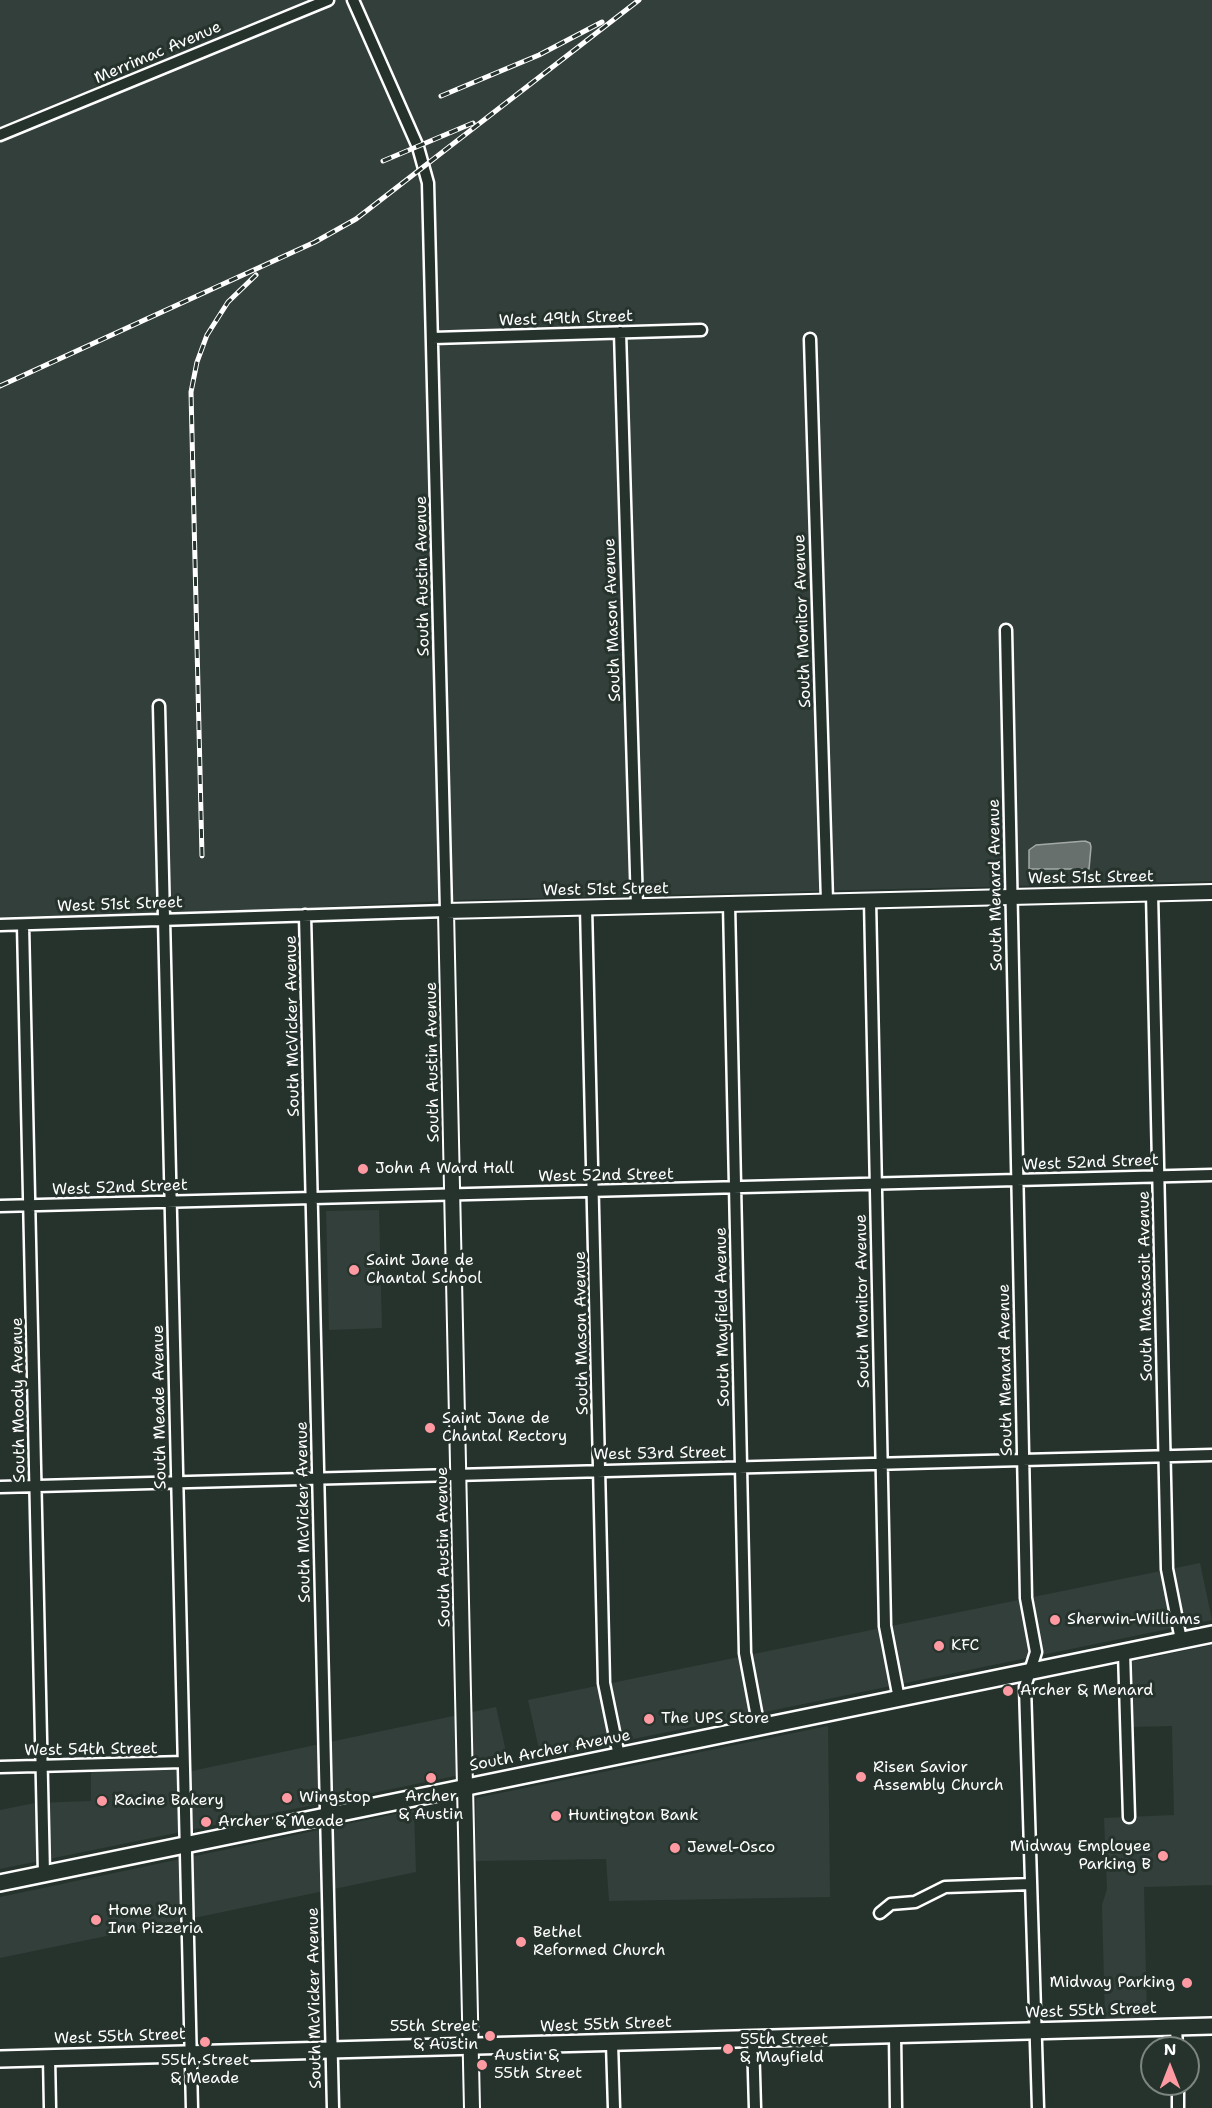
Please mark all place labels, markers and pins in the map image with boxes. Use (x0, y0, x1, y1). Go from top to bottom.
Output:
place label: John A Ward Hall (375, 1159, 514, 1179)
marker: John A Ward Hall (356, 1162, 370, 1176)
place label: Saint Jane de Chantal School (366, 1251, 482, 1289)
marker: Saint Jane de Chantal School (347, 1263, 361, 1277)
place label: Saint Jane de Chantal Rectory (442, 1409, 567, 1447)
marker: Saint Jane de Chantal Rectory (423, 1421, 437, 1435)
place label: Sherwin-Williams (1067, 1610, 1201, 1630)
marker: Sherwin-Williams (1048, 1613, 1062, 1627)
place label: KFC (951, 1636, 979, 1656)
marker: KFC (932, 1639, 946, 1653)
place label: Archer & Menard (1020, 1681, 1154, 1701)
marker: Archer & Menard (1001, 1684, 1015, 1698)
place label: The UPS Store (661, 1709, 769, 1729)
marker: The UPS Store (642, 1712, 656, 1726)
place label: Risen Savior Assembly Church (873, 1758, 1004, 1796)
marker: Risen Savior Assembly Church (854, 1770, 868, 1784)
marker: Archer & Austin (424, 1771, 438, 1785)
place label: Archer & Austin (399, 1787, 463, 1825)
place label: Wingstop (299, 1788, 371, 1808)
place label: Racine Bakery (114, 1791, 224, 1811)
marker: Wingstop (280, 1791, 294, 1805)
marker: Racine Bakery (95, 1794, 109, 1808)
place label: Huntington Bank (568, 1806, 698, 1826)
marker: Huntington Bank (549, 1809, 563, 1823)
place label: Archer & Meade (218, 1812, 344, 1832)
marker: Archer & Meade (199, 1815, 213, 1829)
place label: Midway Employee Parking B (1010, 1837, 1151, 1875)
place label: Jewel-Osco (687, 1838, 775, 1858)
marker: Jewel-Osco (668, 1841, 682, 1855)
marker: Midway Employee Parking B (1156, 1849, 1170, 1863)
place label: Home Run Inn Pizzeria (108, 1901, 203, 1939)
marker: Home Run Inn Pizzeria (89, 1913, 103, 1927)
place label: Bethel Reformed Church (533, 1923, 665, 1961)
marker: Bethel Reformed Church (514, 1935, 528, 1949)
place label: Midway Parking (1050, 1973, 1175, 1993)
marker: Midway Parking (1180, 1976, 1194, 1990)
place label: 55th Street & Austin (390, 2017, 478, 2055)
marker: 55th Street & Austin (483, 2029, 497, 2043)
place label: 55th Street & Mayfield (740, 2030, 828, 2068)
marker: 55th Street & Meade (198, 2035, 212, 2049)
marker: 55th Street & Mayfield (721, 2042, 735, 2056)
place label: Austin & 55th Street (494, 2046, 582, 2084)
place label: 55th Street & Meade (161, 2051, 249, 2089)
marker: Austin & 55th Street (475, 2058, 489, 2072)

